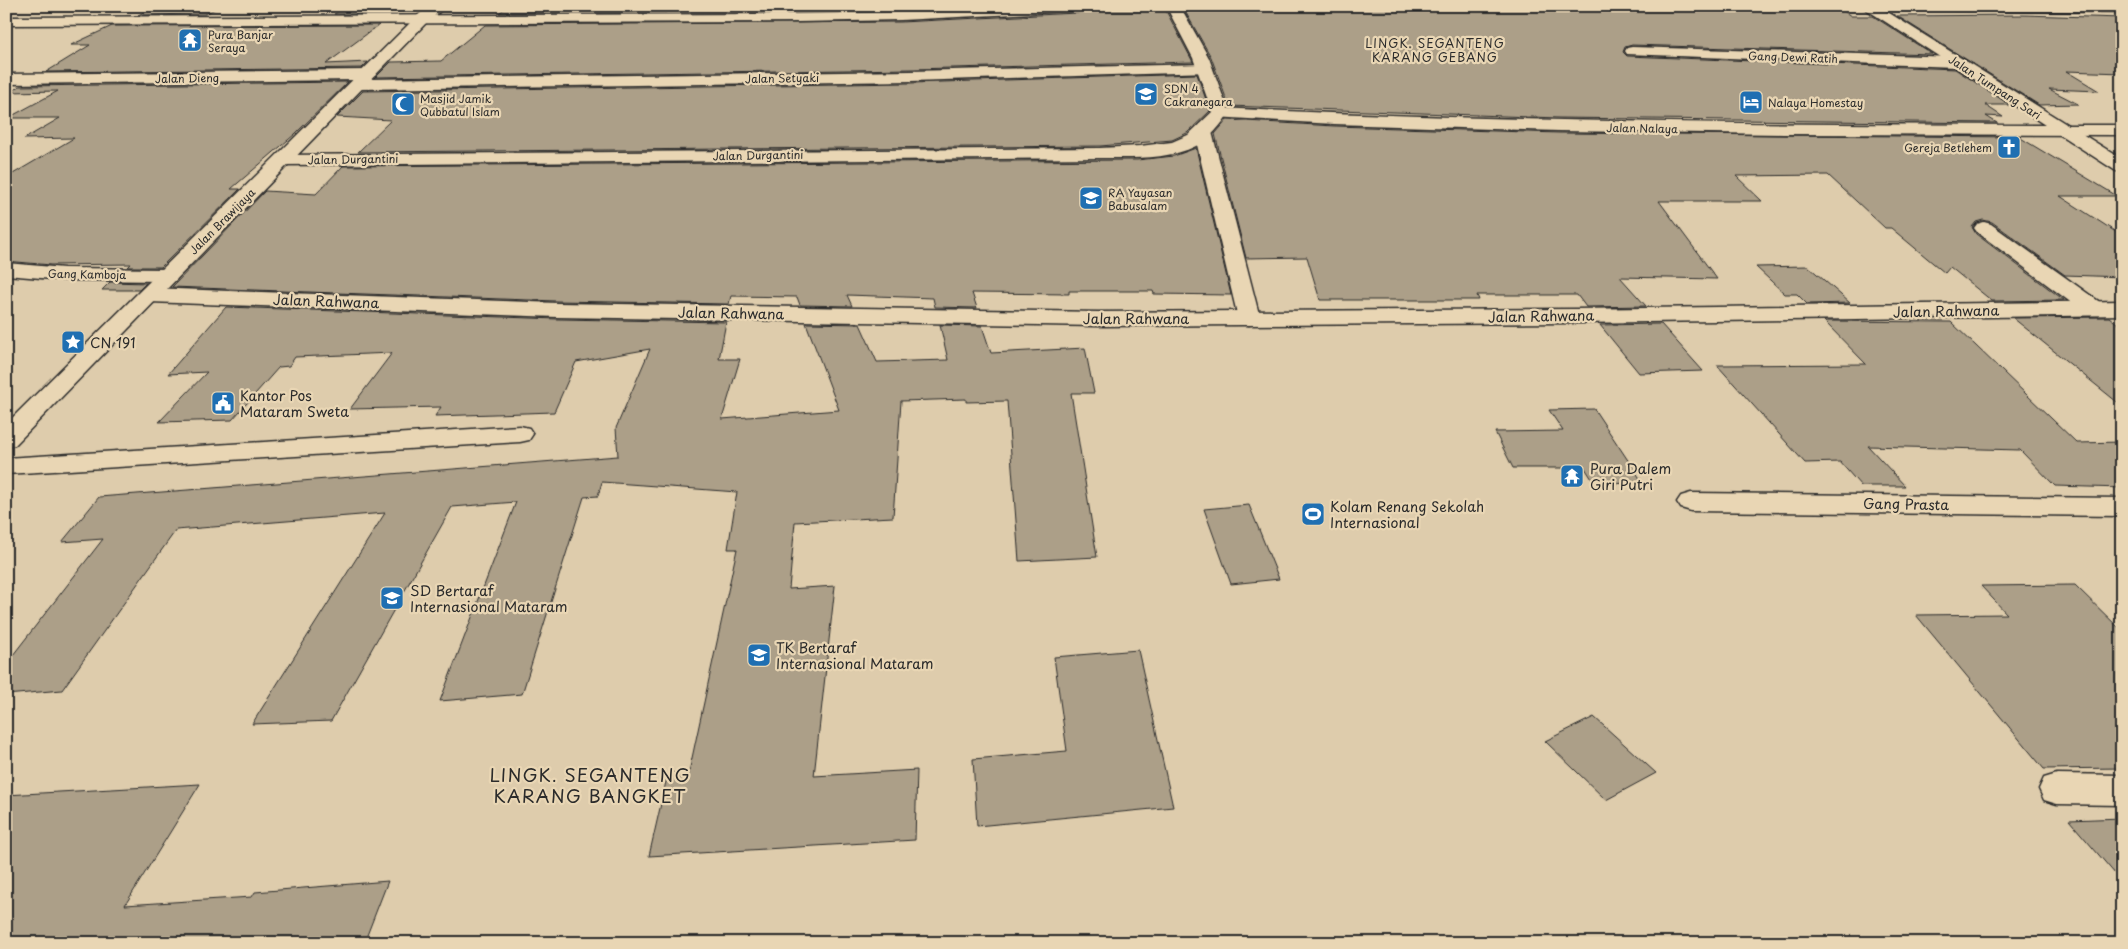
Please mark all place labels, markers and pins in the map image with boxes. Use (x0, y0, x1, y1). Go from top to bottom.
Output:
place label: Pura Banjar Seraya (208, 26, 273, 56)
temple icon: Pura Banjar Seraya (177, 27, 203, 53)
place label: SDN 4 Cakranegara (1164, 80, 1233, 110)
school or university icon: SDN 4 Cakranegara (1133, 81, 1159, 107)
hotel icon: Nalaya Homestay (1738, 89, 1764, 115)
place label: Masjid Jamik Qubbatul Islam (420, 90, 500, 120)
mosque icon: Masjid Jamik Qubbatul Islam (390, 91, 416, 117)
place label: Nalaya Homestay (1768, 94, 1863, 111)
church icon: Gereja Betlehem (1996, 134, 2022, 160)
place label: Gereja Betlehem (1904, 139, 1992, 156)
place label: RA Yayasan Babusalam (1108, 184, 1172, 214)
school or university icon: RA Yayasan Babusalam (1078, 185, 1104, 211)
place icon: CN 191 (60, 329, 86, 355)
place label: CN 191 (90, 332, 135, 353)
place label: Kantor Pos Mataram Sweta (240, 385, 349, 422)
public building icon: Kantor Pos Mataram Sweta (210, 390, 236, 416)
place label: Pura Dalem Giri Putri (1590, 458, 1671, 495)
temple icon: Pura Dalem Giri Putri (1559, 463, 1585, 489)
place label: Kolam Renang Sekolah Internasional (1330, 496, 1484, 533)
sports icon: Kolam Renang Sekolah Internasional (1300, 501, 1326, 527)
place label: SD Bertaraf Internasional Mataram (410, 580, 568, 617)
school or university icon: SD Bertaraf Internasional Mataram (379, 585, 405, 611)
place label: TK Bertaraf Internasional Mataram (776, 637, 934, 674)
school or university icon: TK Bertaraf Internasional Mataram (746, 642, 772, 668)

